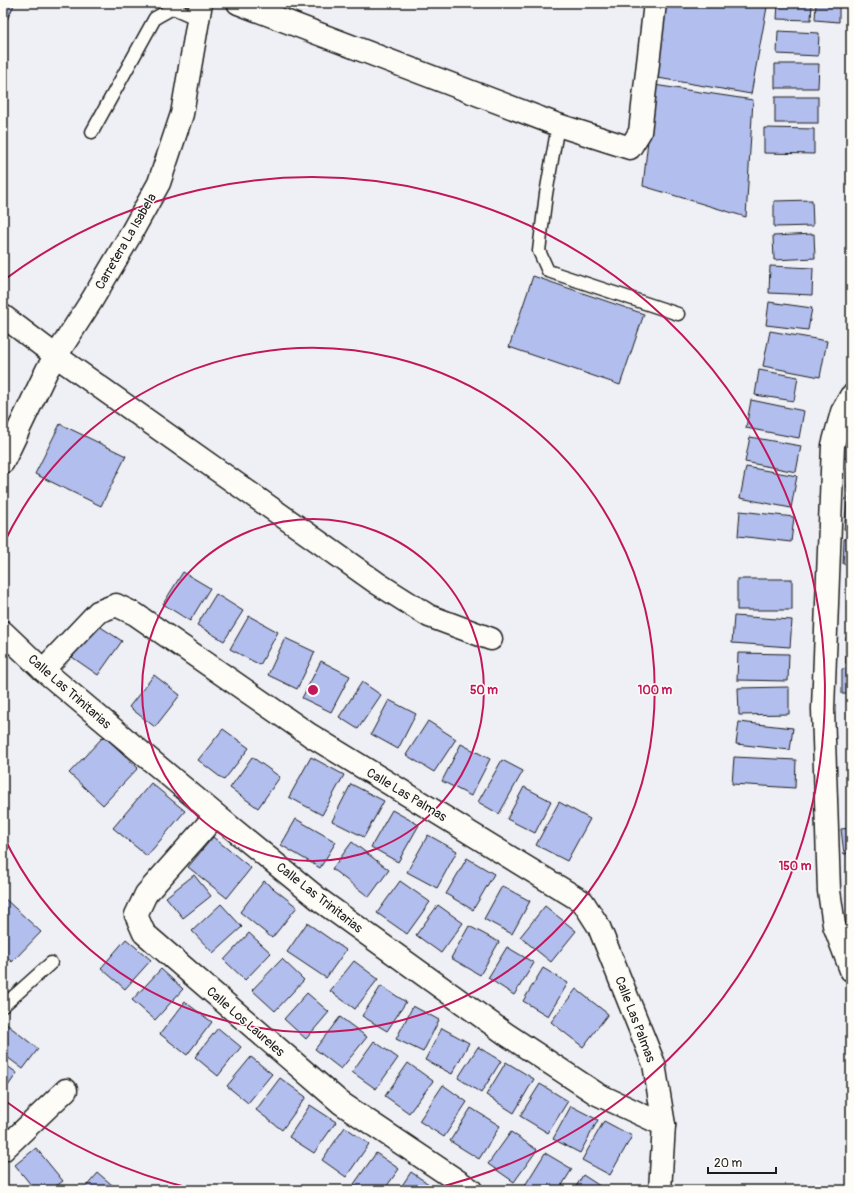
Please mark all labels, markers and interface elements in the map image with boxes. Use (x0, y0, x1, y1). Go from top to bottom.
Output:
street label: Carretera La Isabela (92, 191, 160, 292)
street label: Calle Las Trinitarias (25, 651, 114, 732)
centre of rings (306, 683, 320, 697)
text: 50 m (470, 683, 498, 698)
text: 100 m (638, 683, 673, 698)
street label: Calle Las Palmas (363, 765, 450, 825)
street label: Calle Las Trinitarias (273, 859, 366, 936)
text: 150 m (779, 859, 812, 874)
street label: Calle Las Palmas (611, 974, 659, 1065)
street label: Calle Los Laureles (203, 984, 288, 1060)
scale bar (708, 1149, 776, 1175)
text: 20 m (714, 1156, 743, 1171)

